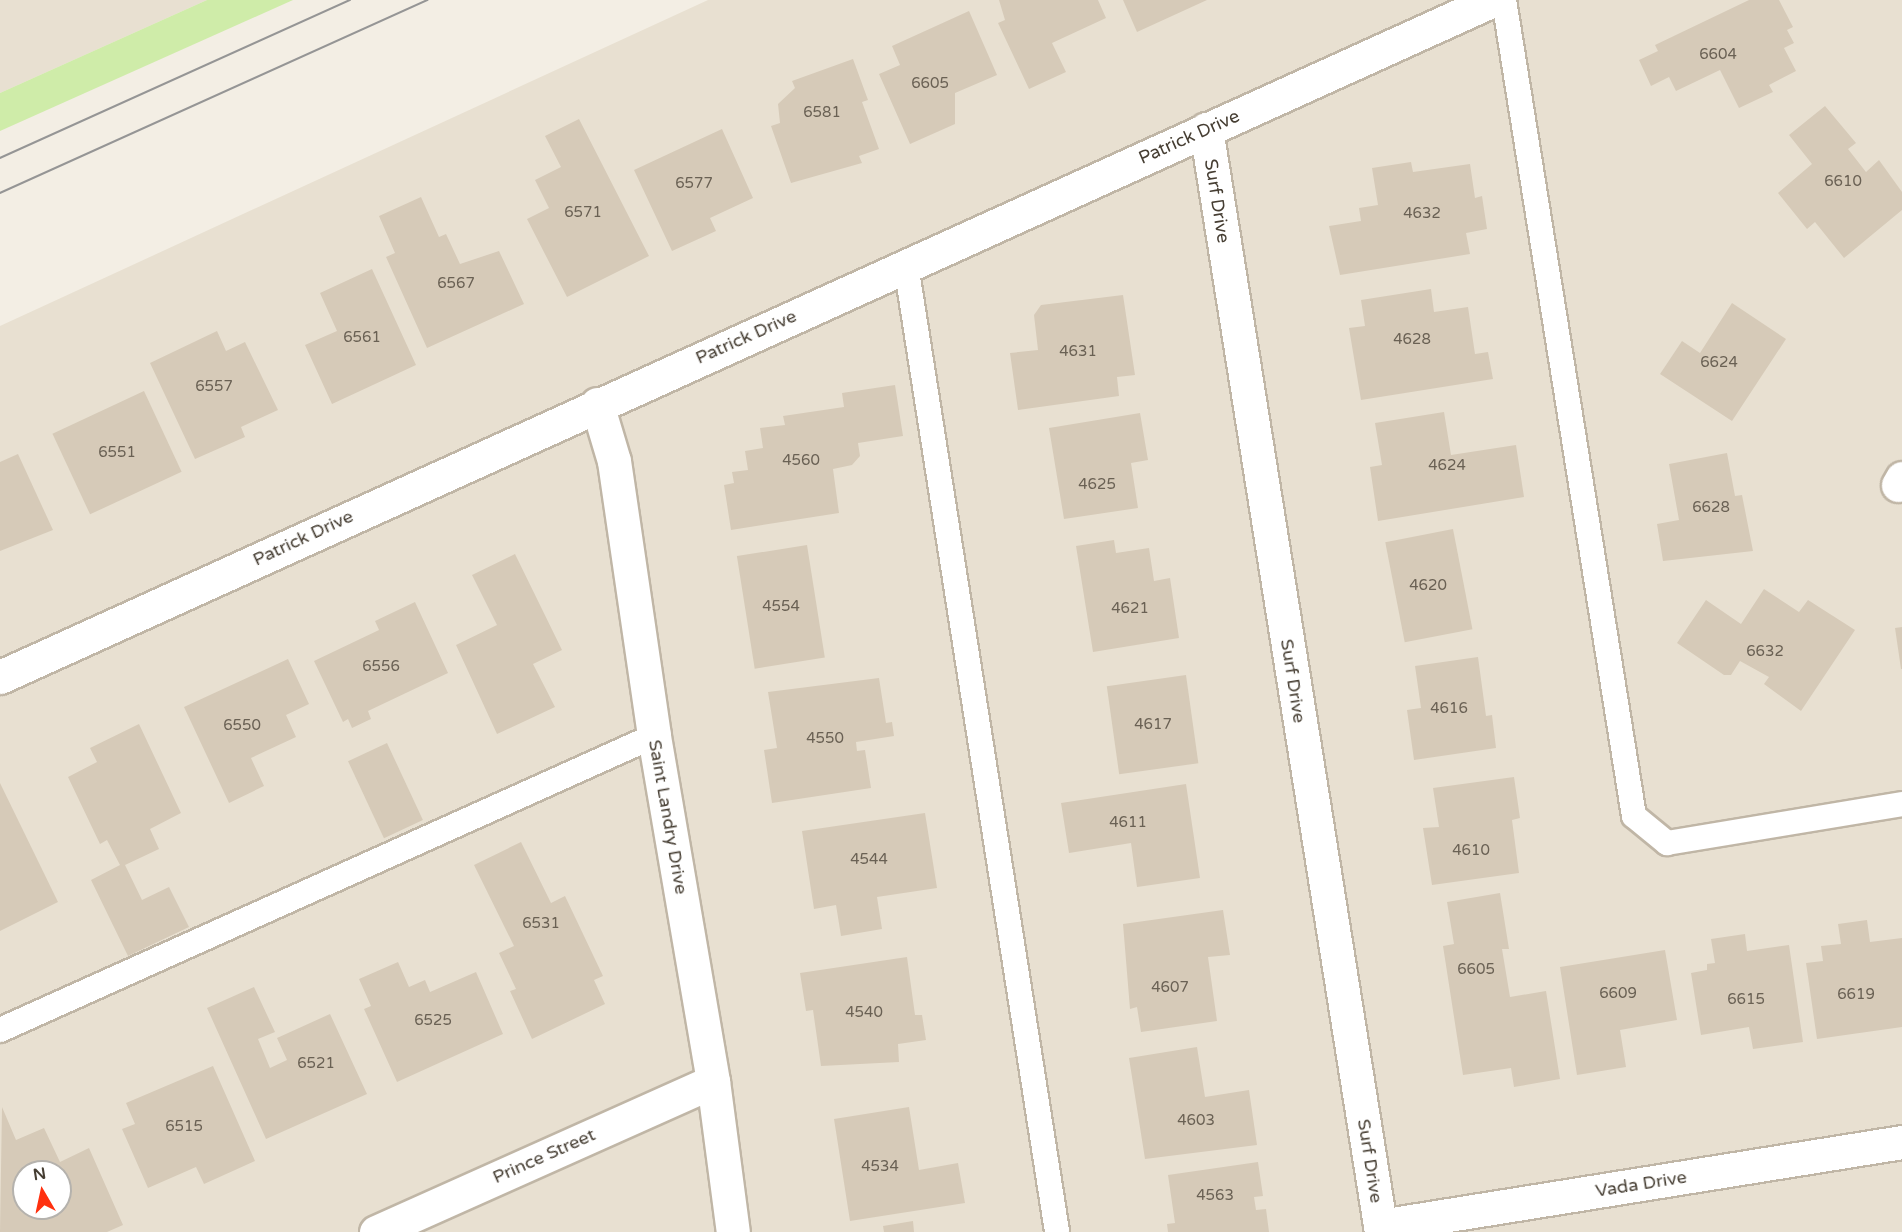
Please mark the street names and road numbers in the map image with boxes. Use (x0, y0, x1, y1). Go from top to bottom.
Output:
street label: Patrick Drive (1135, 105, 1243, 169)
street label: Surf Drive (1200, 157, 1234, 245)
street label: Patrick Drive (692, 305, 800, 369)
street label: Patrick Drive (249, 505, 357, 571)
street label: Surf Drive (1276, 637, 1310, 725)
street label: Saint Landry Drive (644, 738, 692, 896)
street label: Surf Drive (1353, 1117, 1387, 1205)
street label: Prince Street (489, 1124, 599, 1188)
street label: Vada Drive (1594, 1166, 1688, 1202)

